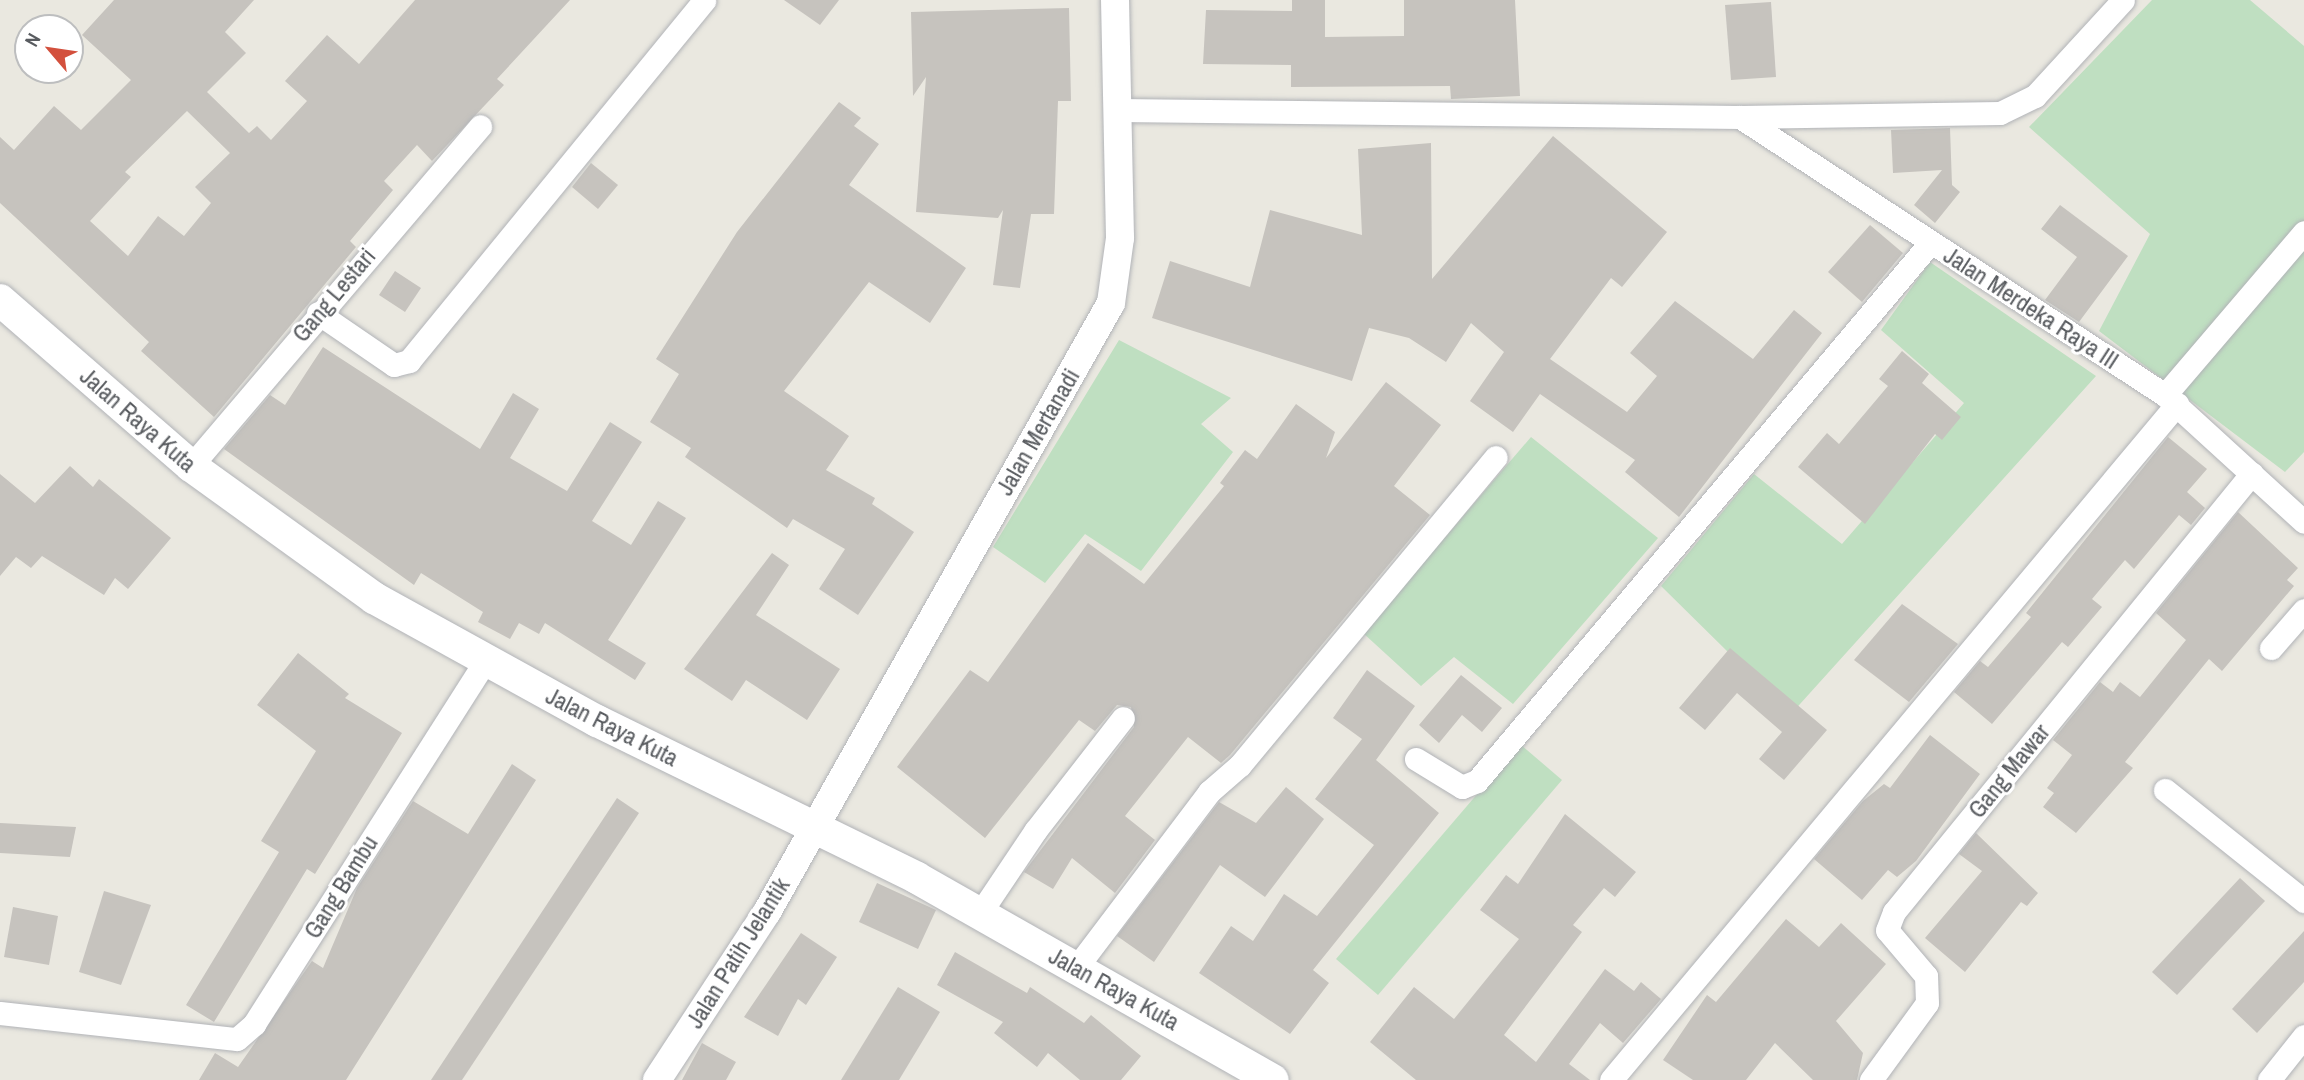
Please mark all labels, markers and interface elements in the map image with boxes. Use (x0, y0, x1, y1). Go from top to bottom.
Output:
north arrow (14, 14, 84, 84)
text: N (18, 29, 46, 51)
street label: Jalan Merdeka Raya III (1938, 241, 2124, 375)
street label: Gang Lestari (286, 242, 382, 348)
street label: Jalan Raya Kuta (74, 362, 202, 478)
street label: Jalan Mertanadi (990, 364, 1086, 500)
street label: Jalan Raya Kuta (541, 681, 683, 773)
street label: Gang Mawar (1962, 718, 2056, 824)
street label: Gang Bambu (298, 830, 384, 944)
street label: Jalan Patih Jelantik (680, 873, 796, 1033)
street label: Jalan Raya Kuta (1044, 941, 1184, 1037)

